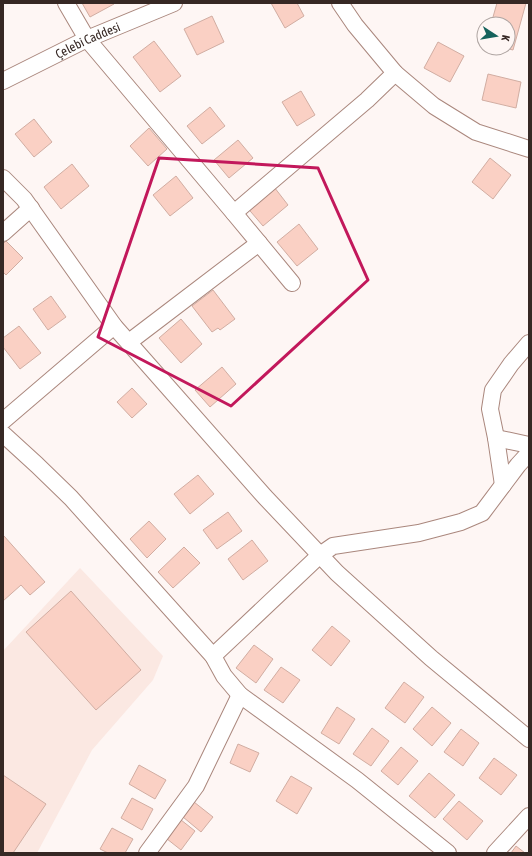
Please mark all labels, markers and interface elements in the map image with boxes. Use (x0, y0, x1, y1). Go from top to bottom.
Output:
north arrow (476, 16, 516, 56)
street label: Çelebi Caddesi (53, 19, 122, 62)
text: K (499, 34, 512, 43)

